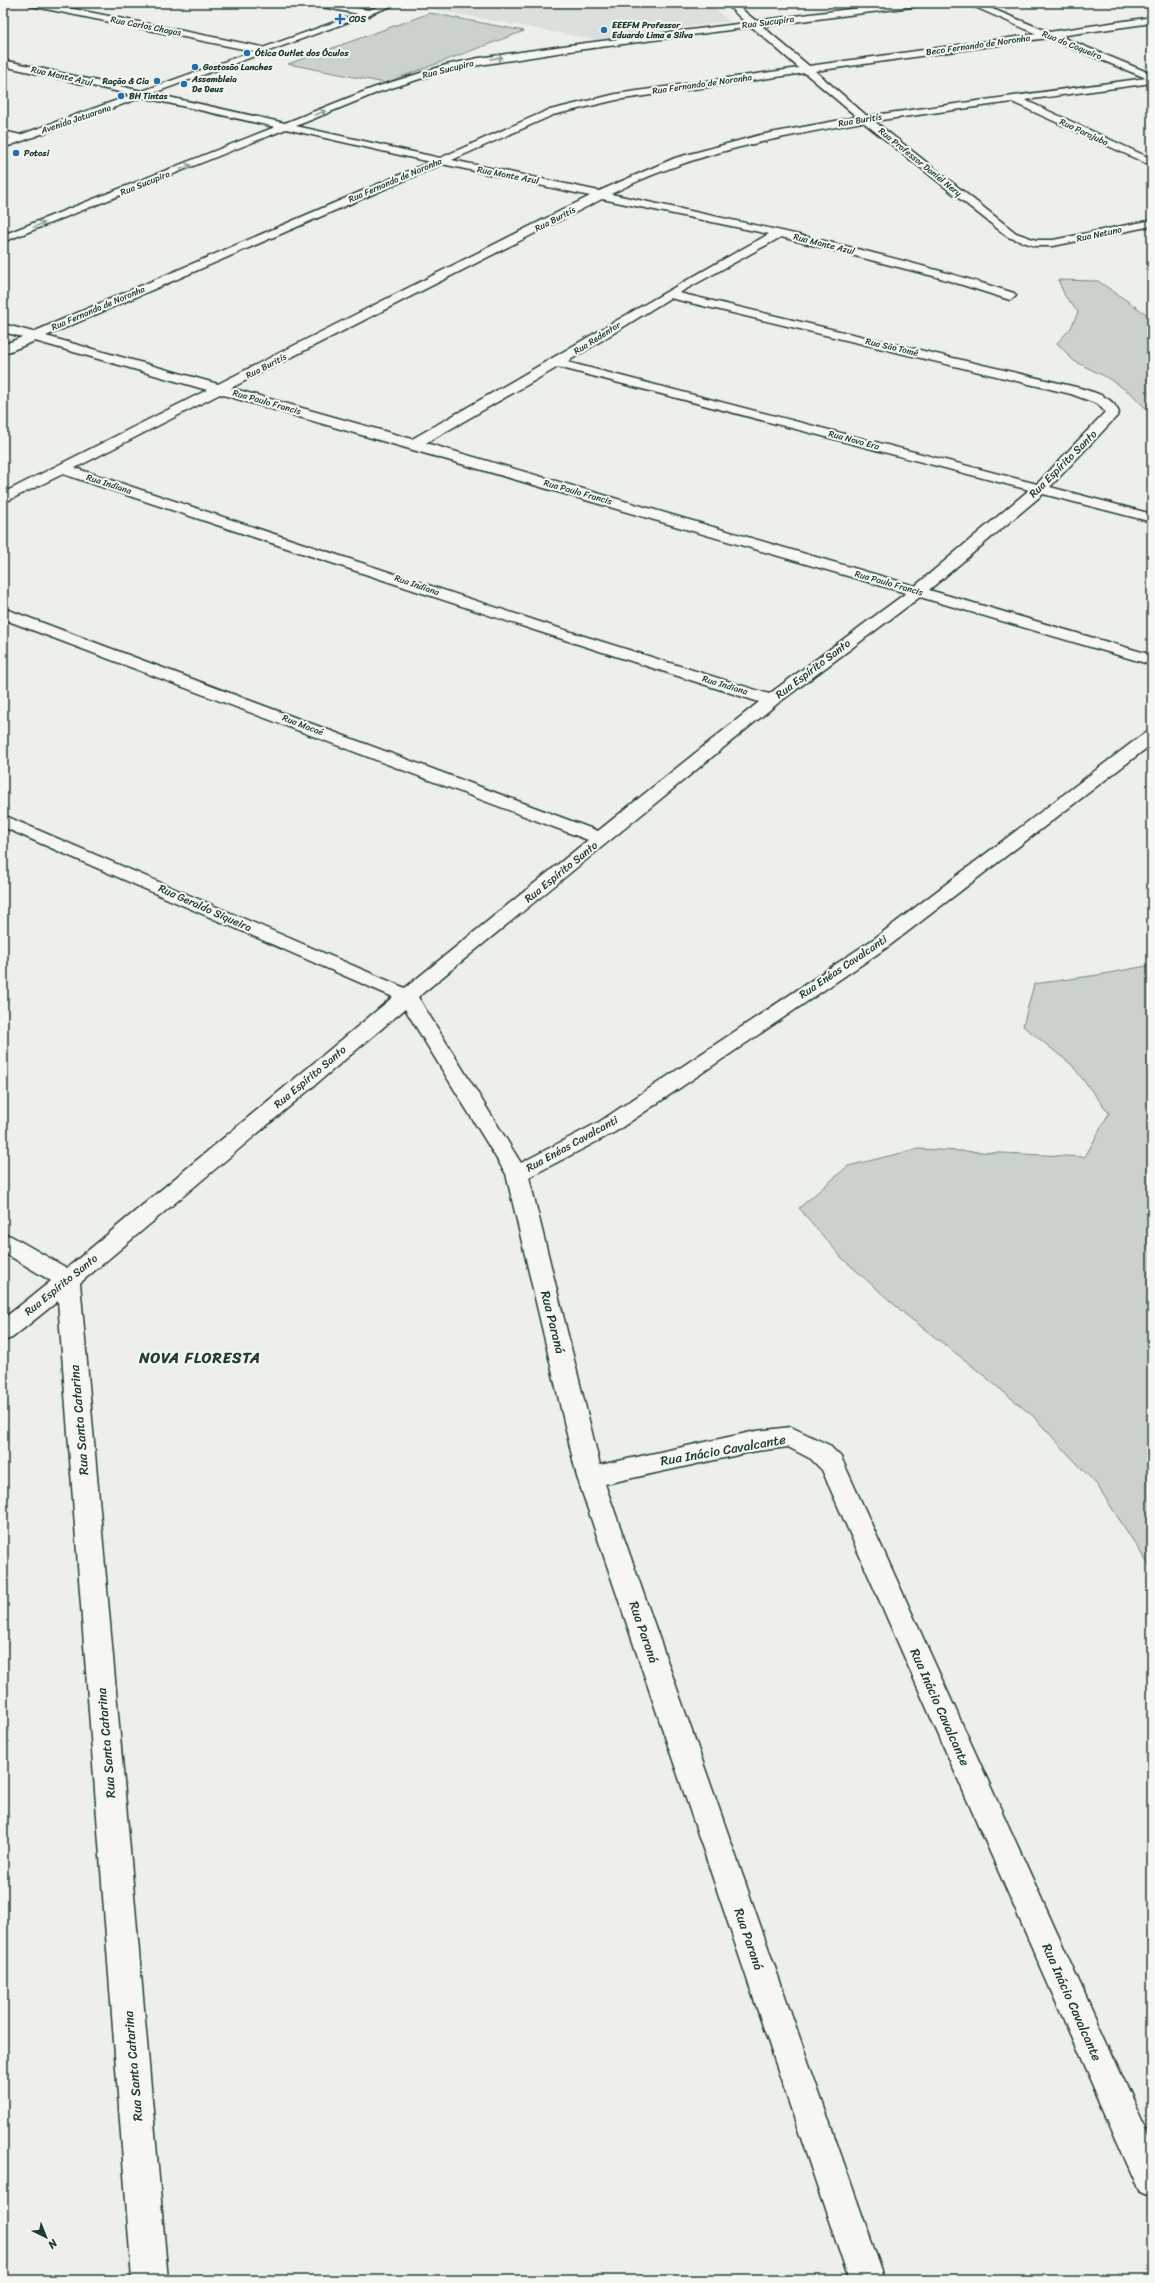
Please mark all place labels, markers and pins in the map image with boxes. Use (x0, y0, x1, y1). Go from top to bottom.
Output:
place label: COS (348, 11, 366, 27)
marker: COS (334, 13, 346, 25)
place label: EEEFM Professor Eduardo Lima e Silva (612, 17, 693, 43)
marker: EEEFM Professor Eduardo Lima e Silva (599, 25, 609, 35)
place label: Ótica Outlet dos Óculos (254, 45, 349, 61)
marker: Ótica Outlet dos Óculos (242, 48, 252, 58)
place label: Gostosão Lanches (202, 59, 273, 75)
marker: Gostosão Lanches (190, 62, 200, 72)
place label: Assembleia De Deus (191, 71, 237, 97)
place label: Ração & Cia (101, 73, 149, 89)
marker: Ração & Cia (152, 76, 162, 86)
marker: Assembleia De Deus (179, 79, 189, 89)
place label: BH Tintas (129, 88, 168, 104)
marker: BH Tintas (116, 91, 126, 101)
place label: Potosi (24, 145, 50, 161)
marker: Potosi (11, 148, 21, 158)

